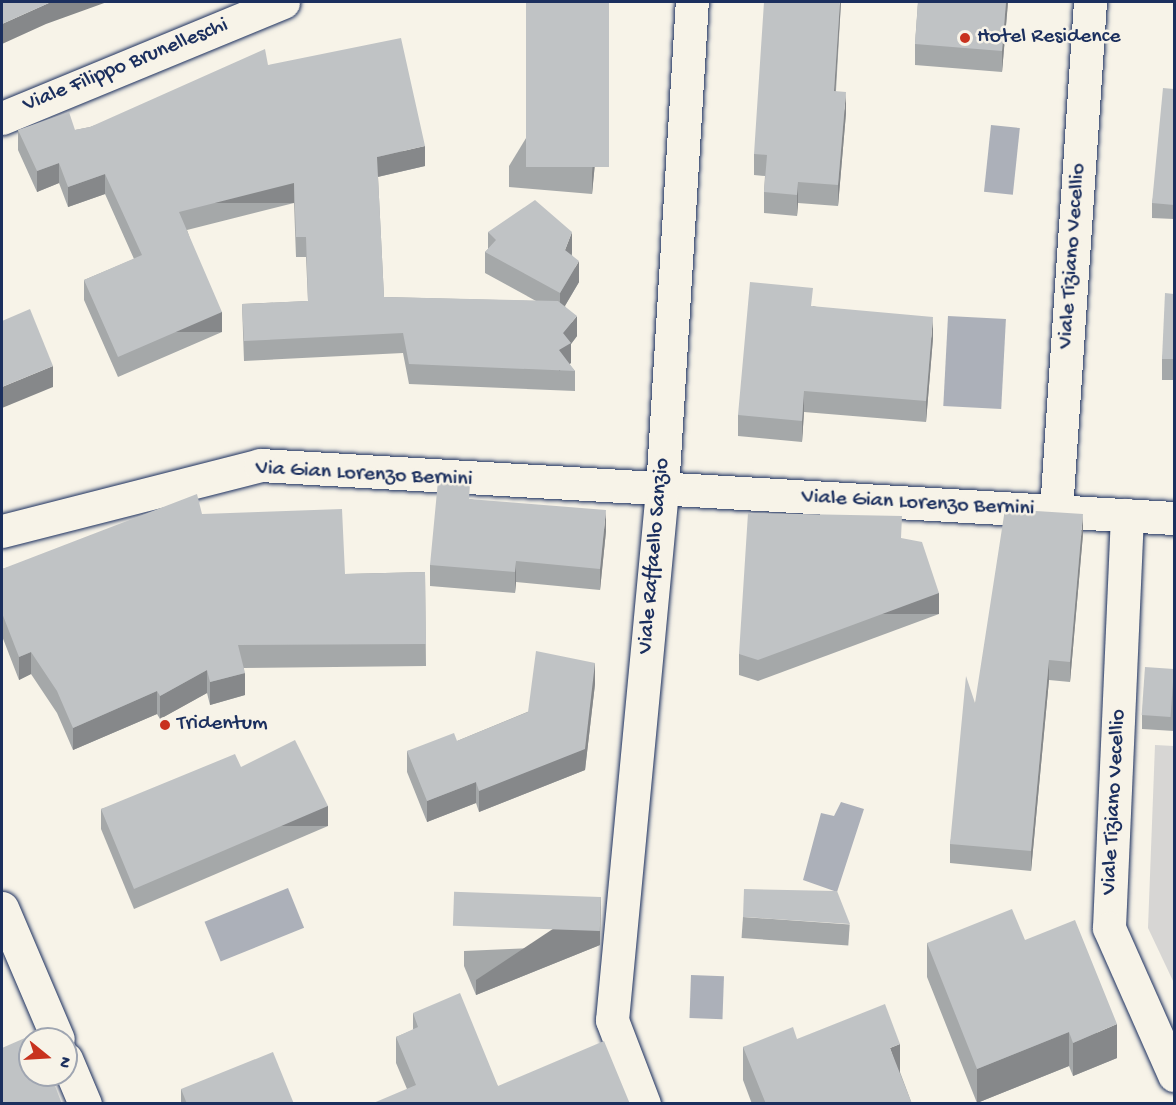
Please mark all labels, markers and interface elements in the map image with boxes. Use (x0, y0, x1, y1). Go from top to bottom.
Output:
street label: Viale Filippo Brunelleschi (20, 13, 232, 119)
place label: Hotel Residence (977, 25, 1121, 51)
marker: Hotel Residence (958, 31, 972, 45)
street label: Viale Tiziano Vecellio (1053, 162, 1093, 350)
street label: Via Gian Lorenzo Bernini (255, 456, 473, 494)
street label: Viale Raffaello Sanzio (633, 457, 677, 655)
street label: Viale Gian Lorenzo Bernini (801, 485, 1035, 523)
street label: Viale Tiziano Vecellio (1097, 708, 1133, 896)
place label: Tridentum (177, 712, 268, 738)
marker: Tridentum (158, 718, 172, 732)
north arrow (18, 1027, 78, 1087)
text: N (53, 1054, 74, 1070)

